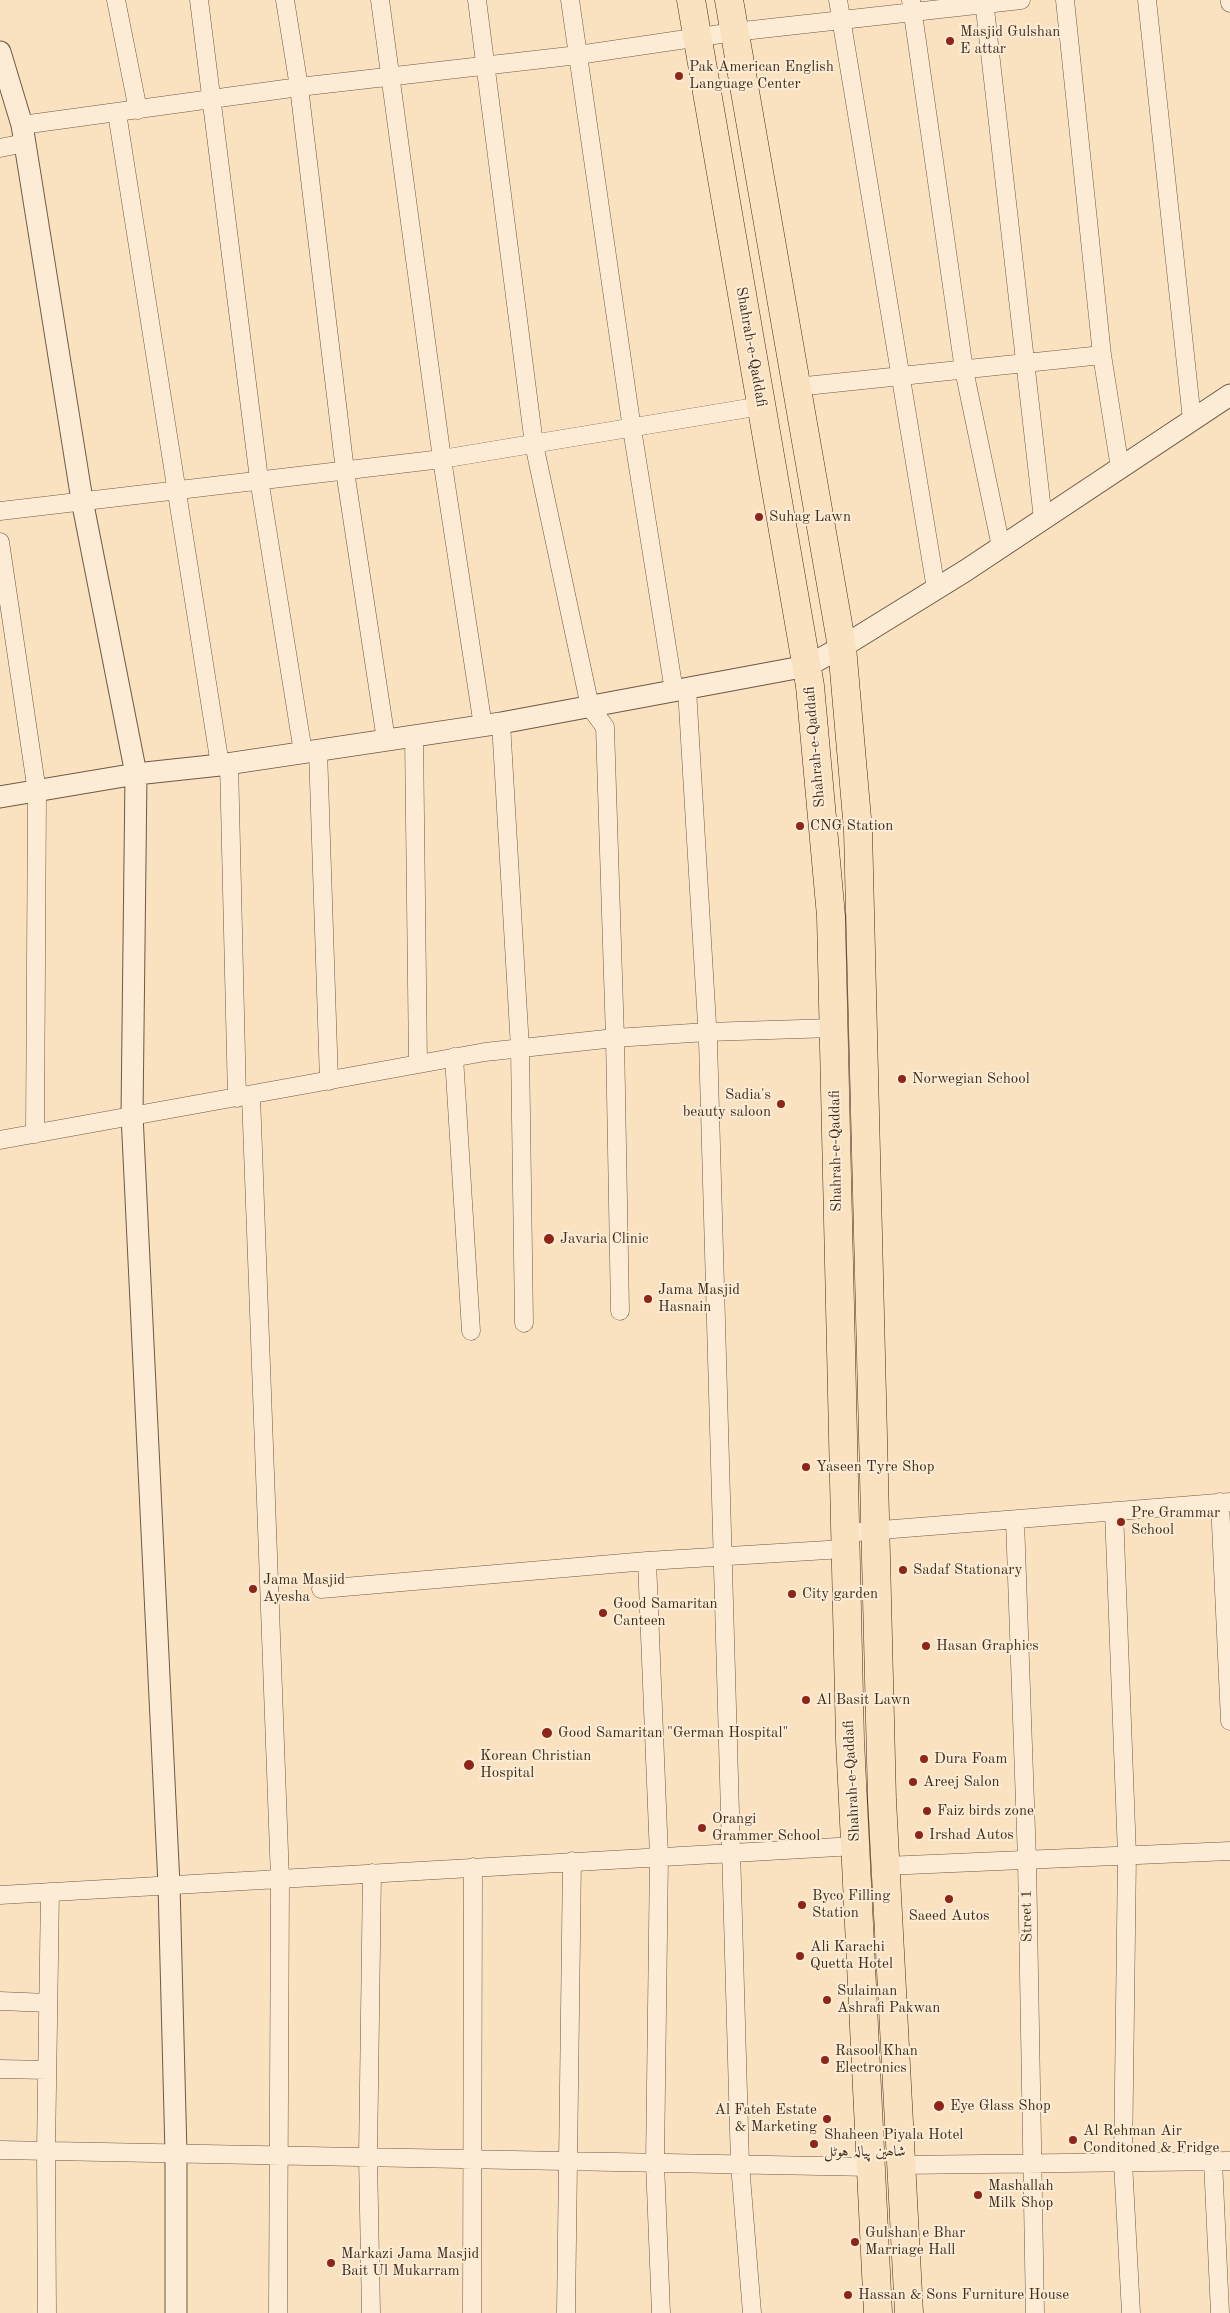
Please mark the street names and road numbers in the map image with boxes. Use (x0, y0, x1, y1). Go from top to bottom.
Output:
street label: Shahrah-e-Qaddafi (732, 286, 770, 408)
street label: Shahrah-e-Qaddafi (801, 686, 829, 808)
street label: Shahrah-e-Qaddafi (826, 1090, 846, 1212)
street label: Shahrah-e-Qaddafi (840, 1720, 864, 1842)
street label: Street 1 (1018, 1890, 1036, 1942)

